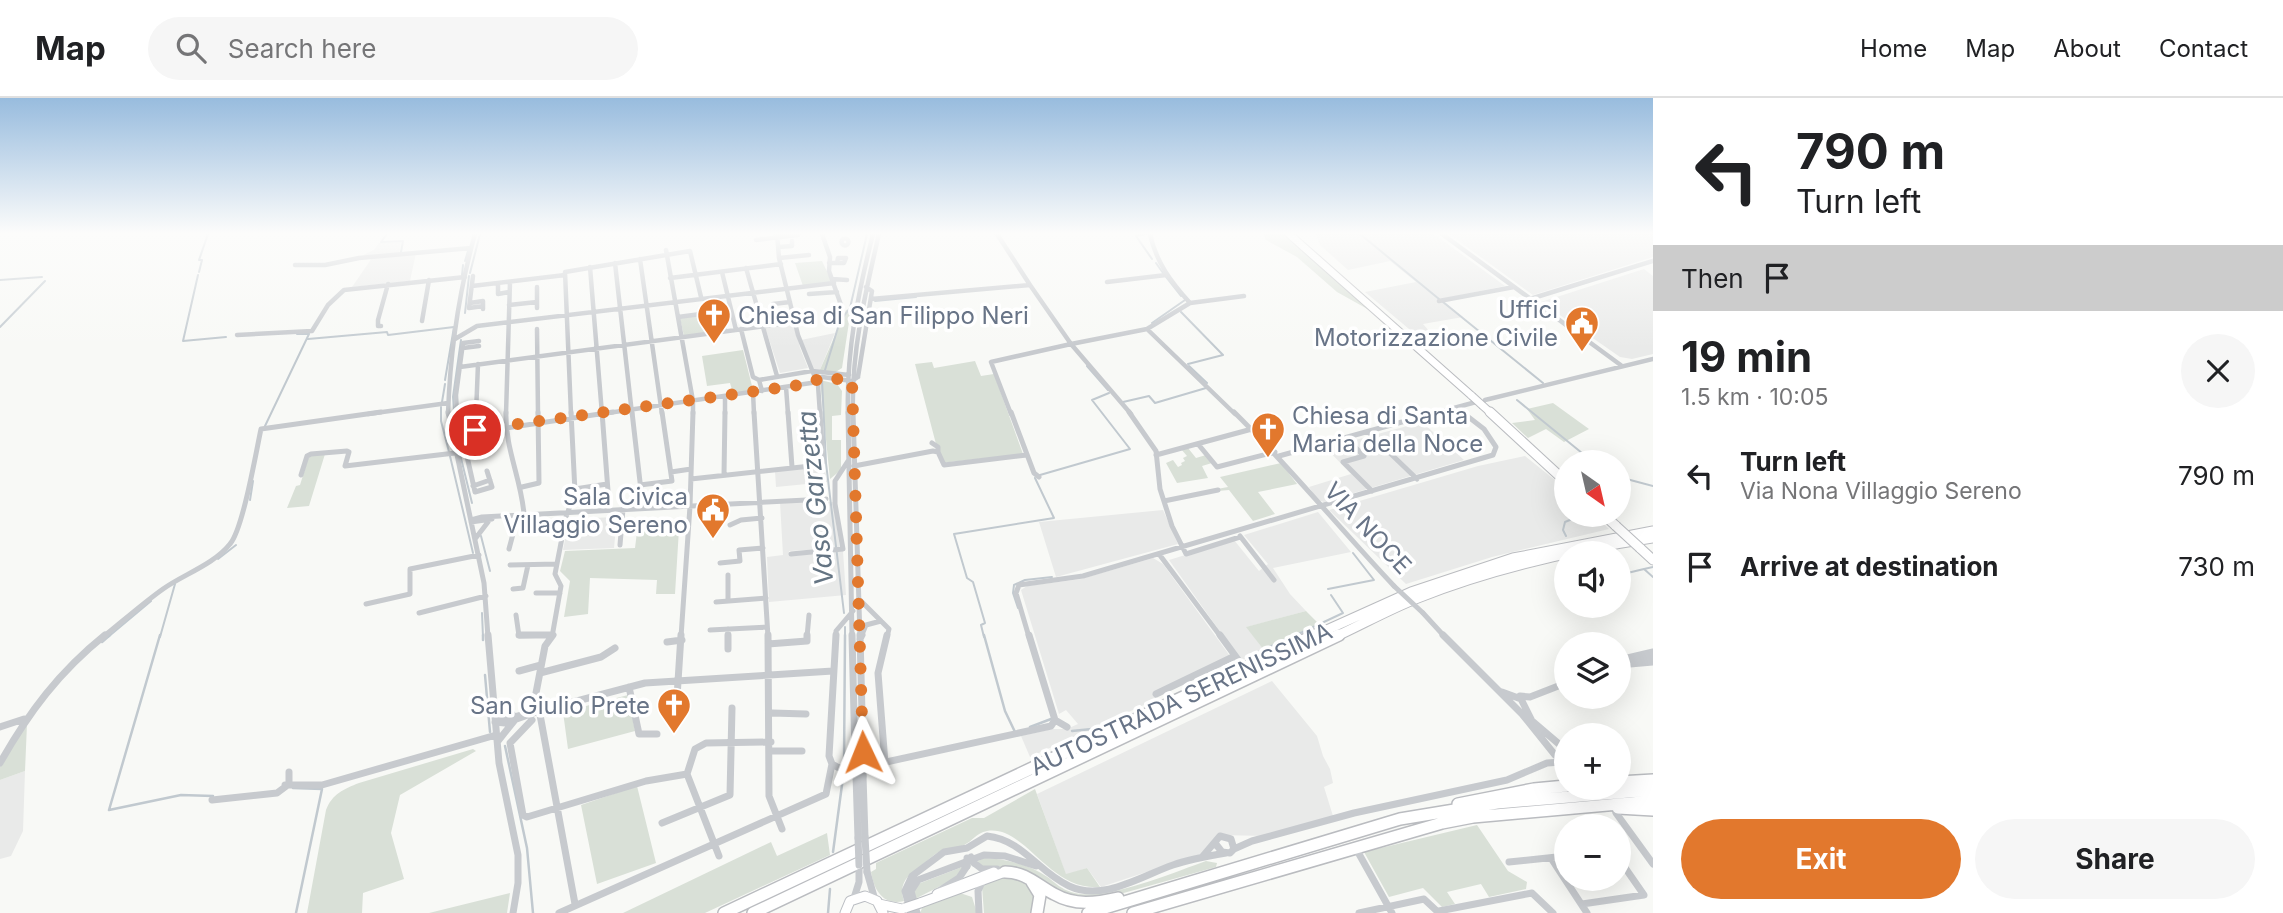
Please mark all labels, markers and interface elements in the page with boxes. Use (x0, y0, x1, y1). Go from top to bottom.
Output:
search box (148, 17, 638, 80)
text: Map (35, 28, 106, 68)
icon: search (172, 29, 210, 67)
text: Search here (228, 33, 376, 64)
text: Home (1860, 34, 1927, 63)
text: Map (1965, 34, 2015, 63)
text: About (2053, 34, 2121, 63)
text: Contact (2159, 34, 2248, 63)
text: 790 m (1796, 122, 1945, 181)
icon: left (1681, 126, 1772, 217)
text: Turn left (1796, 182, 1921, 221)
icon: arrive (1758, 259, 1796, 297)
text: Then (1681, 263, 1744, 294)
place label: Uffici Motorizzazione Civile (1314, 295, 1558, 352)
church icon: Chiesa di San Filippo Neri (695, 296, 733, 345)
place label: Chiesa di San Filippo Neri (738, 301, 1029, 330)
public building icon: Uffici Motorizzazione Civile (1563, 304, 1601, 353)
text: 19 min (1681, 331, 1812, 382)
button: close (2181, 334, 2255, 408)
text: 1.5 km · 10:05 (1681, 383, 1828, 411)
pin (445, 400, 505, 460)
place label: Chiesa di Santa Maria della Noce (1292, 401, 1483, 458)
water label: Vaso Garzetta (790, 409, 840, 587)
church icon: Chiesa di Santa Maria della Noce (1249, 410, 1287, 459)
icon: arrive (456, 411, 494, 449)
text: Turn left (1740, 446, 1846, 477)
north arrow (1554, 450, 1631, 527)
map controls (1554, 450, 1631, 891)
icon: left (1681, 457, 1719, 495)
text: 790 m (2178, 460, 2255, 491)
street label: VIA NOCE (1318, 476, 1418, 580)
text: Via Nona Villaggio Sereno (1740, 477, 2022, 505)
place label: Sala Civica Villaggio Sereno (504, 482, 688, 539)
public building icon: Sala Civica Villaggio Sereno (694, 491, 732, 540)
button: sound (1554, 541, 1631, 618)
icon: arrive (1681, 548, 1719, 586)
text: Arrive at destination (1740, 551, 1999, 582)
text: 730 m (2178, 551, 2255, 582)
street label: AUTOSTRADA SERENISSIMA (1026, 616, 1336, 782)
button: layers (1554, 632, 1631, 709)
church icon: San Giulio Prete (655, 686, 693, 735)
place label: San Giulio Prete (470, 691, 650, 720)
position arrow (826, 715, 900, 789)
button: + (1554, 723, 1631, 800)
button: − (1554, 814, 1631, 891)
button: Exit (1681, 819, 1961, 899)
button: Share (1975, 819, 2255, 899)

